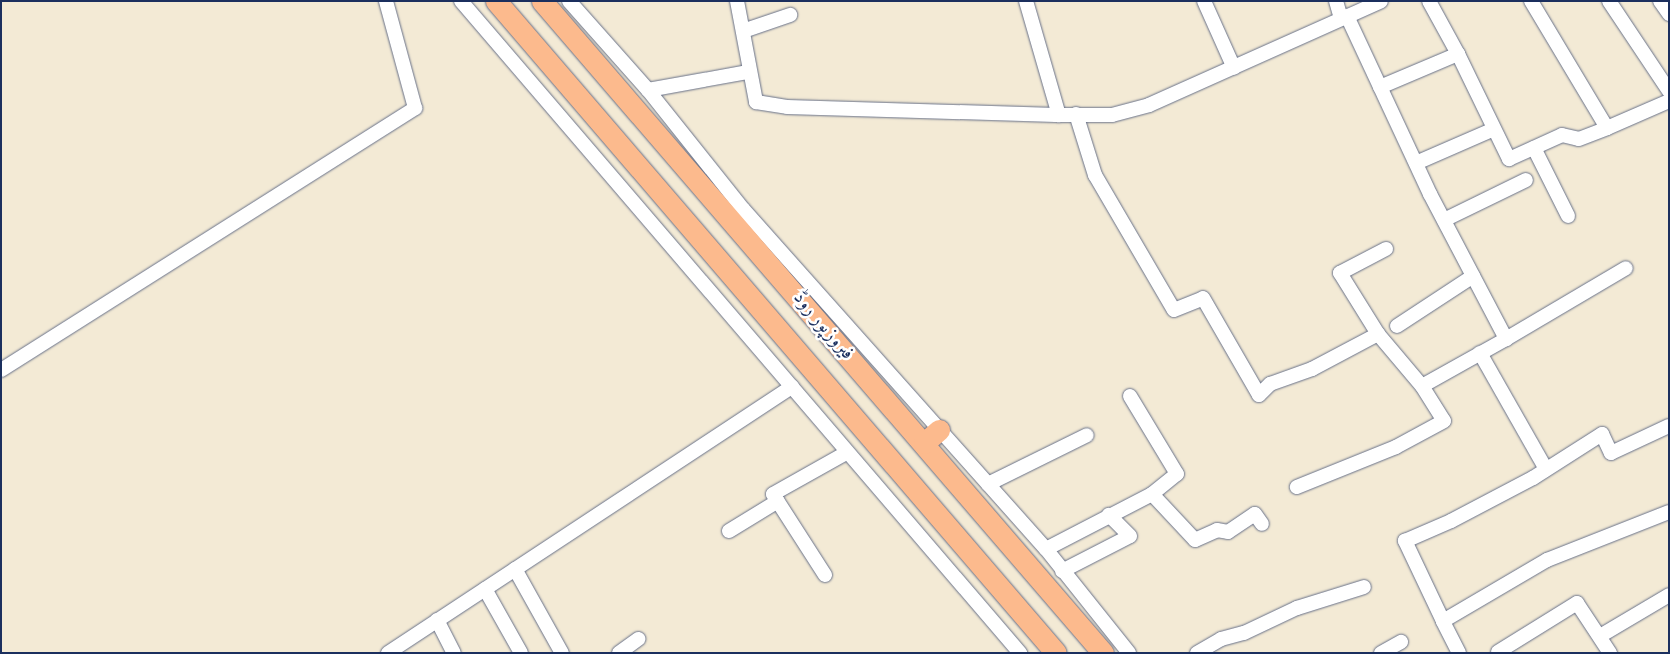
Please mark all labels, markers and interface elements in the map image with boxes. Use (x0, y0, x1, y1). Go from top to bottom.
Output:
street label: فیروزپور روڈ (787, 287, 859, 365)

